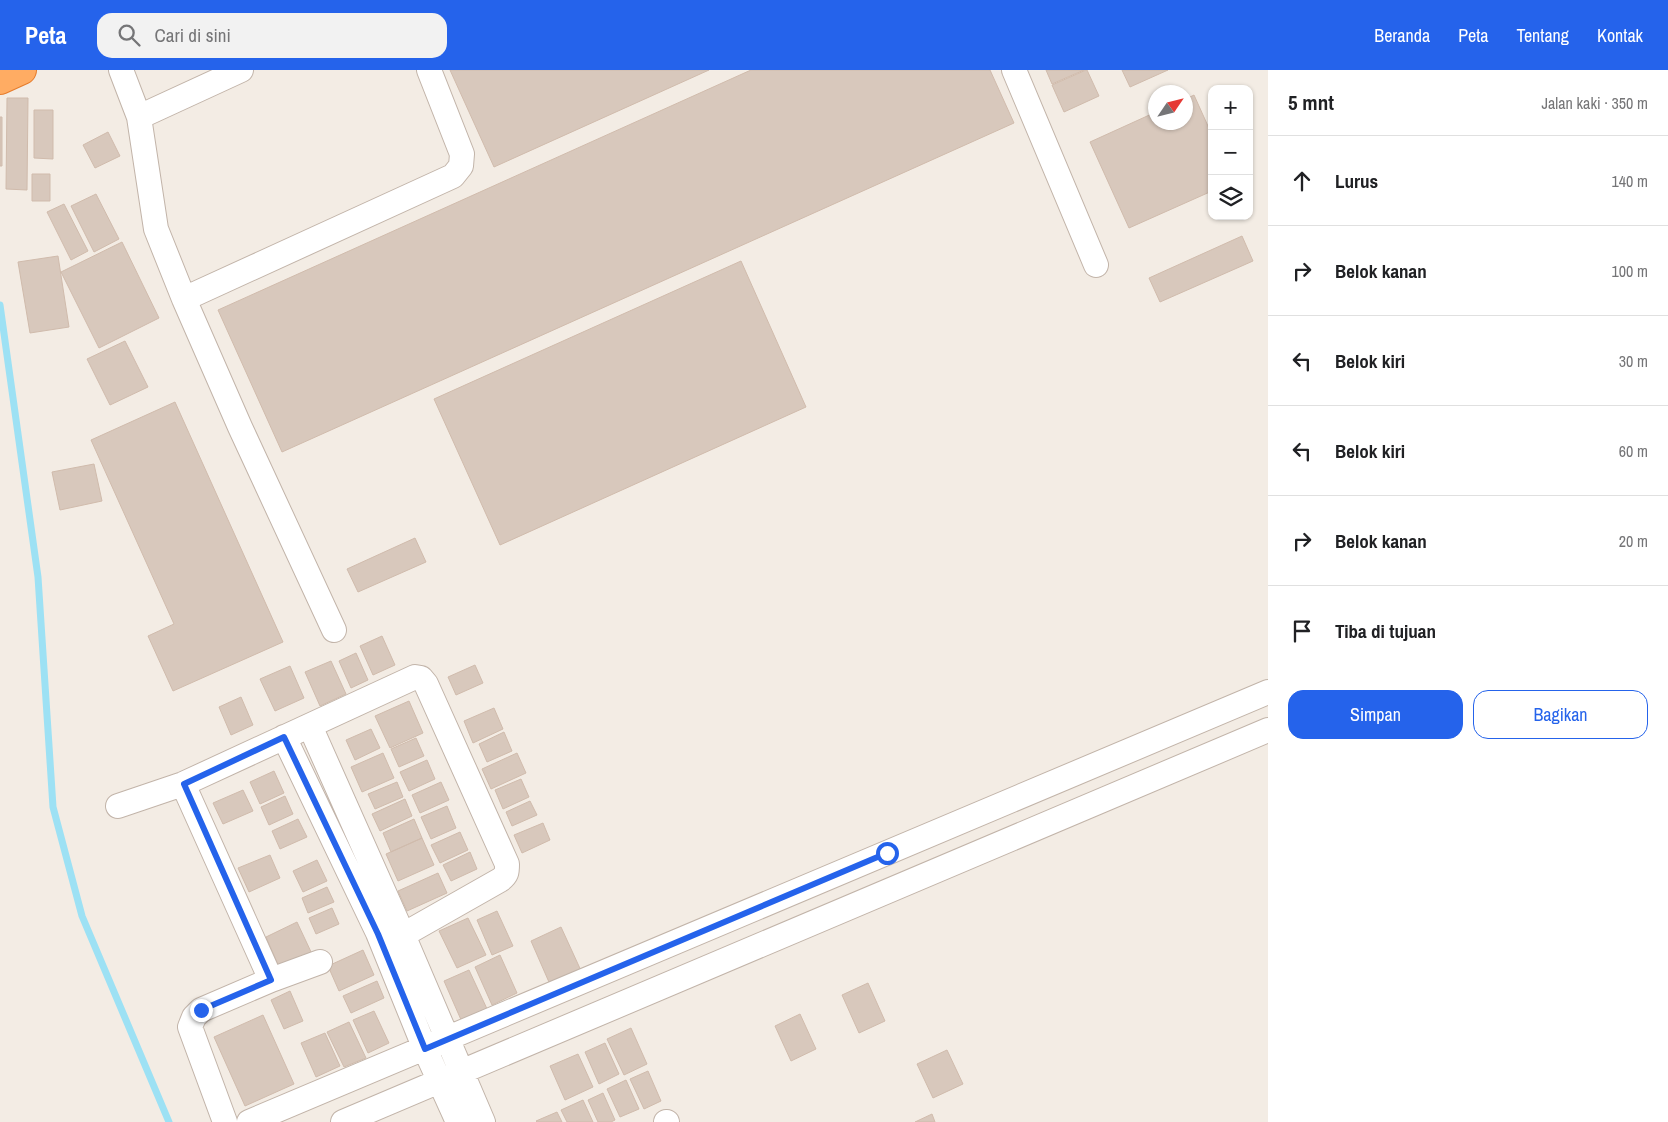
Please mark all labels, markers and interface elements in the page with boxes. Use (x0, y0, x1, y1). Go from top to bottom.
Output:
search box (97, 13, 447, 58)
text: Peta (25, 19, 67, 51)
icon: search (115, 21, 143, 49)
text: Cari di sini (155, 22, 231, 48)
text: Beranda (1374, 23, 1430, 48)
text: Peta (1458, 23, 1489, 48)
text: Tentang (1517, 23, 1569, 48)
text: Kontak (1597, 23, 1643, 48)
north arrow (1148, 85, 1193, 130)
map controls (1208, 85, 1253, 220)
button: + (1208, 85, 1253, 130)
text: 5 mnt (1288, 88, 1334, 117)
text: Jalan kaki · 350 m (1542, 92, 1648, 114)
button: − (1208, 130, 1253, 175)
icon: ahead (1288, 167, 1316, 195)
text: Lurus (1335, 168, 1378, 194)
text: 140 m (1612, 170, 1648, 192)
button: layers (1208, 175, 1253, 220)
icon: right (1288, 257, 1316, 285)
text: Belok kanan (1335, 258, 1427, 284)
text: 100 m (1612, 260, 1648, 282)
icon: left (1288, 347, 1316, 375)
text: Belok kiri (1335, 348, 1405, 374)
text: 30 m (1619, 350, 1648, 372)
icon: left (1288, 437, 1316, 465)
text: Belok kiri (1335, 438, 1405, 464)
text: 60 m (1619, 440, 1648, 462)
icon: right (1288, 527, 1316, 555)
text: Belok kanan (1335, 528, 1427, 554)
text: 20 m (1619, 530, 1648, 552)
icon: arrive (1288, 617, 1316, 645)
text: Tiba di tujuan (1335, 618, 1436, 644)
button: Simpan (1288, 690, 1463, 739)
button: Bagikan (1473, 690, 1648, 739)
route start (876, 842, 899, 865)
route end (190, 999, 213, 1022)

